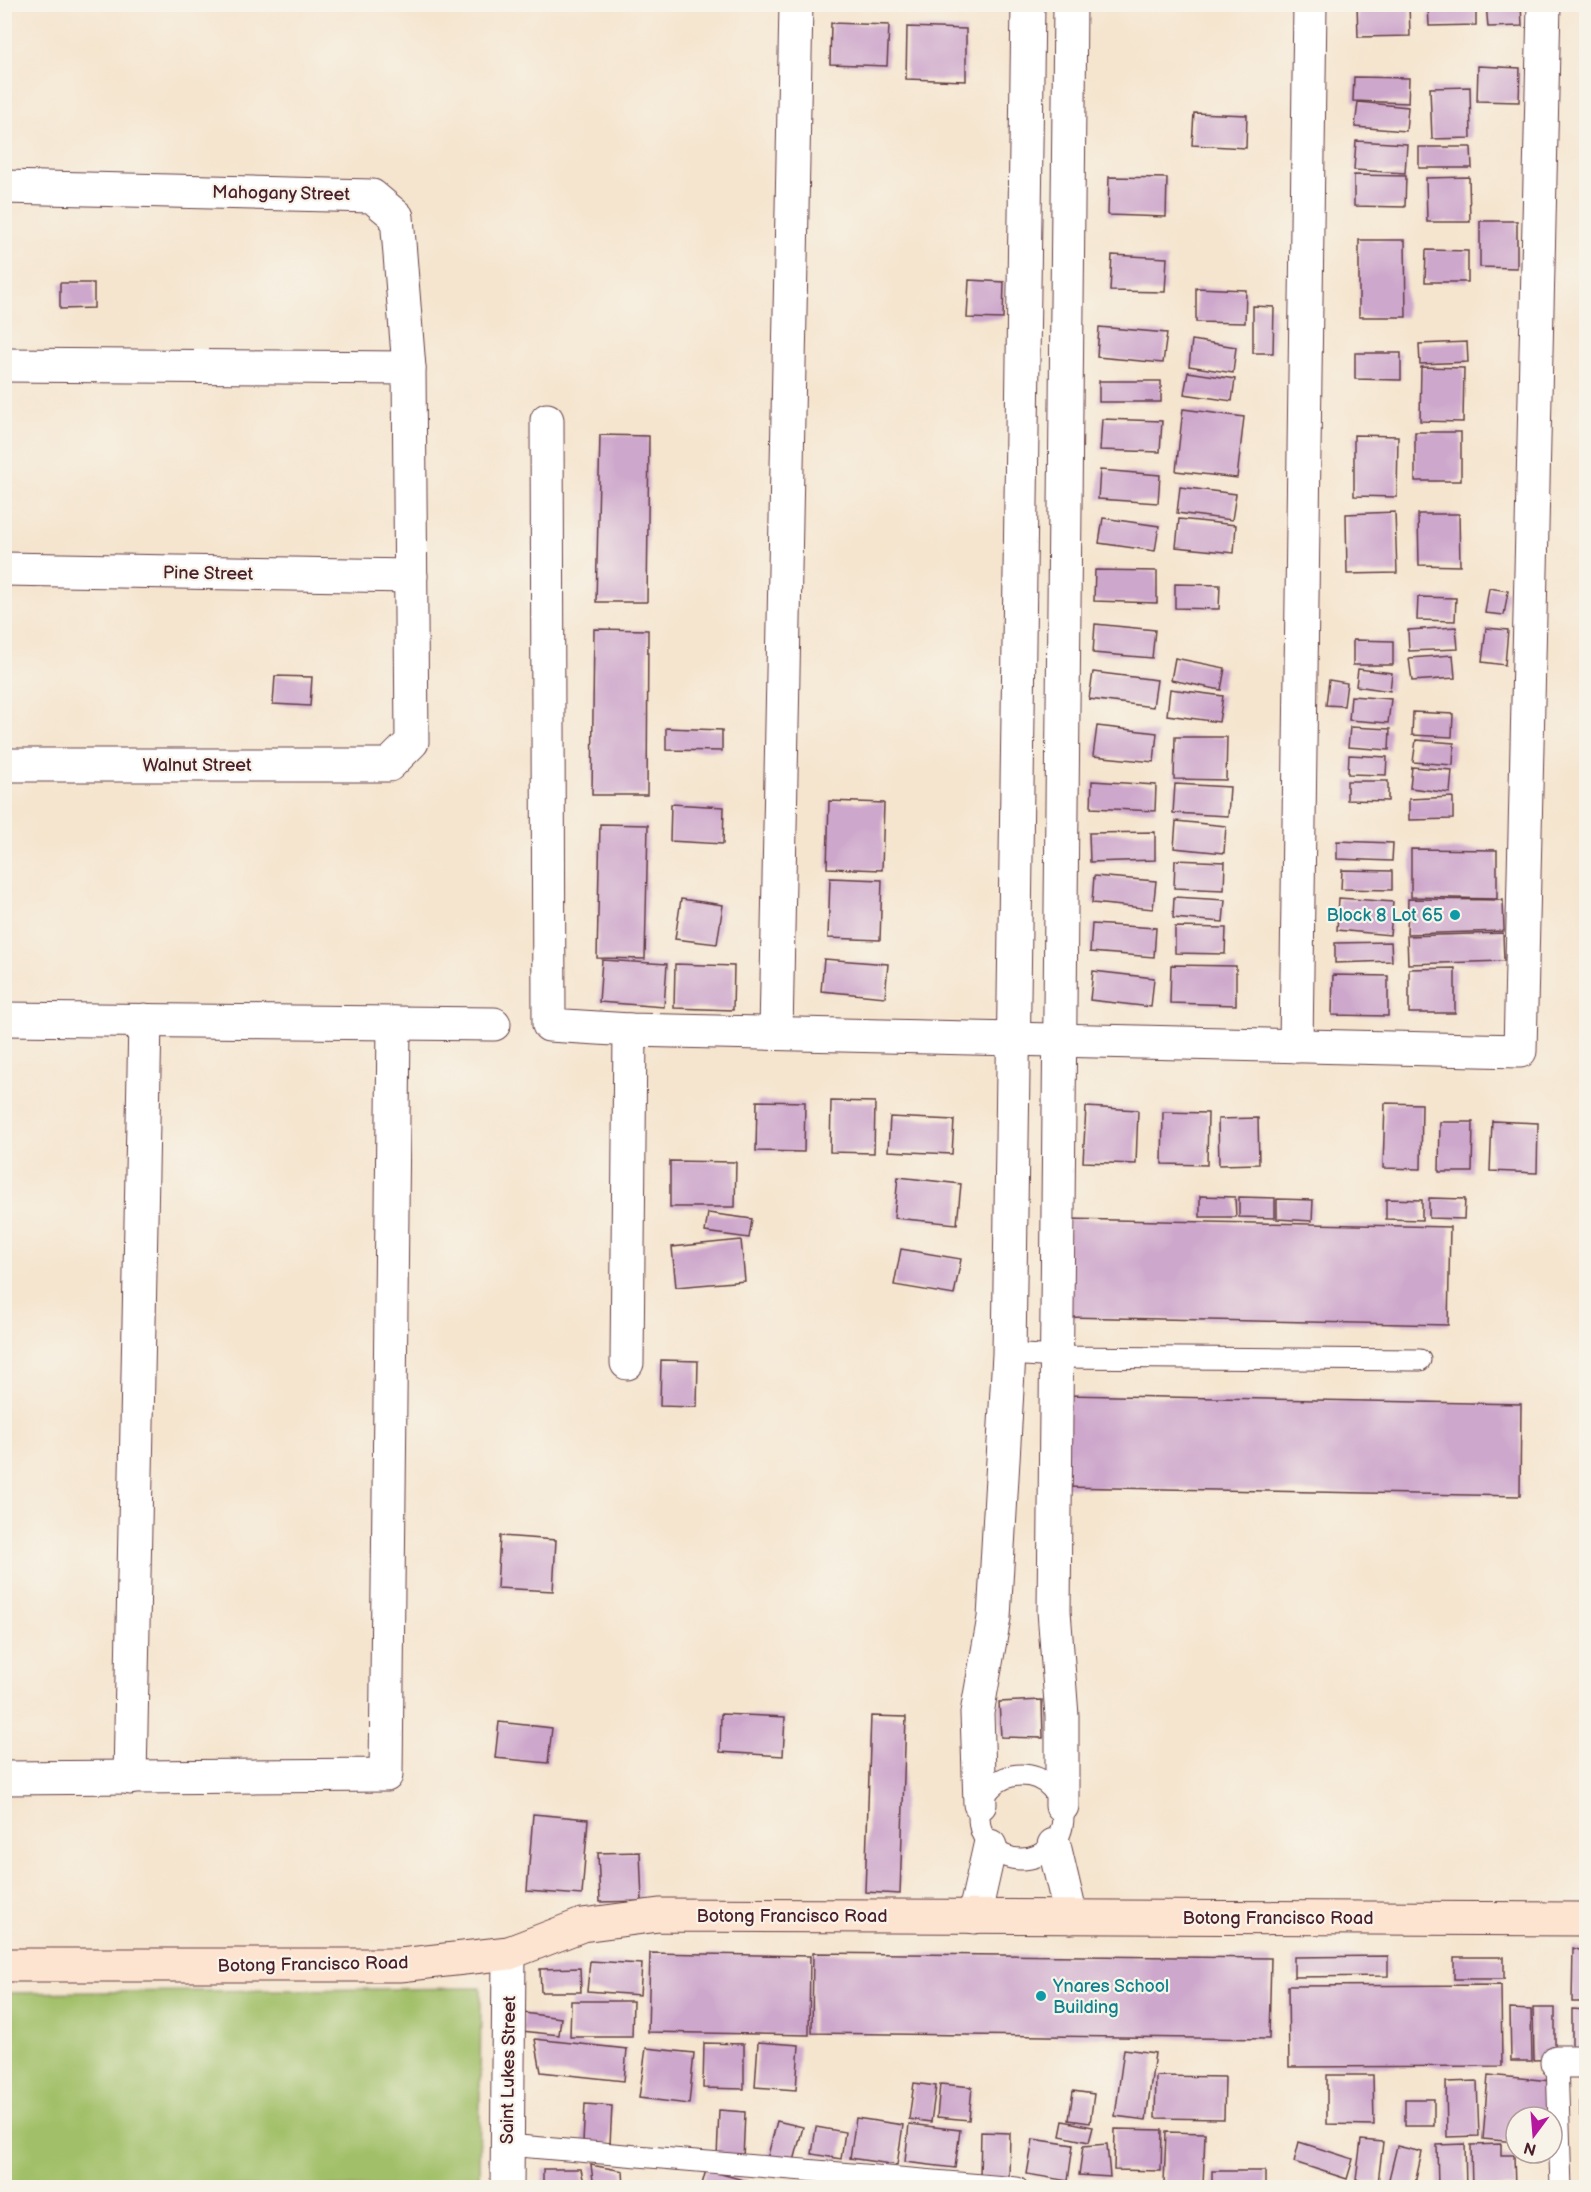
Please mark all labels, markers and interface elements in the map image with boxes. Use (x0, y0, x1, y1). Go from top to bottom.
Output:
street label: Mahogany Street (212, 182, 350, 205)
street label: Pine Street (163, 562, 254, 585)
street label: Walnut Street (142, 755, 252, 776)
place label: Block 8 Lot 65 (1326, 905, 1443, 926)
marker: Block 8 Lot 65 (1448, 908, 1462, 922)
street label: Botong Francisco Road (696, 1906, 888, 1927)
street label: Botong Francisco Road (1182, 1908, 1374, 1929)
street label: Botong Francisco Road (217, 1952, 409, 1977)
place label: Ynares School Building (1052, 1976, 1169, 2018)
marker: Ynares School Building (1034, 1989, 1048, 2003)
street label: Saint Lukes Street (497, 1995, 520, 2144)
north arrow (1504, 2105, 1564, 2165)
text: N (1522, 2137, 1539, 2159)

